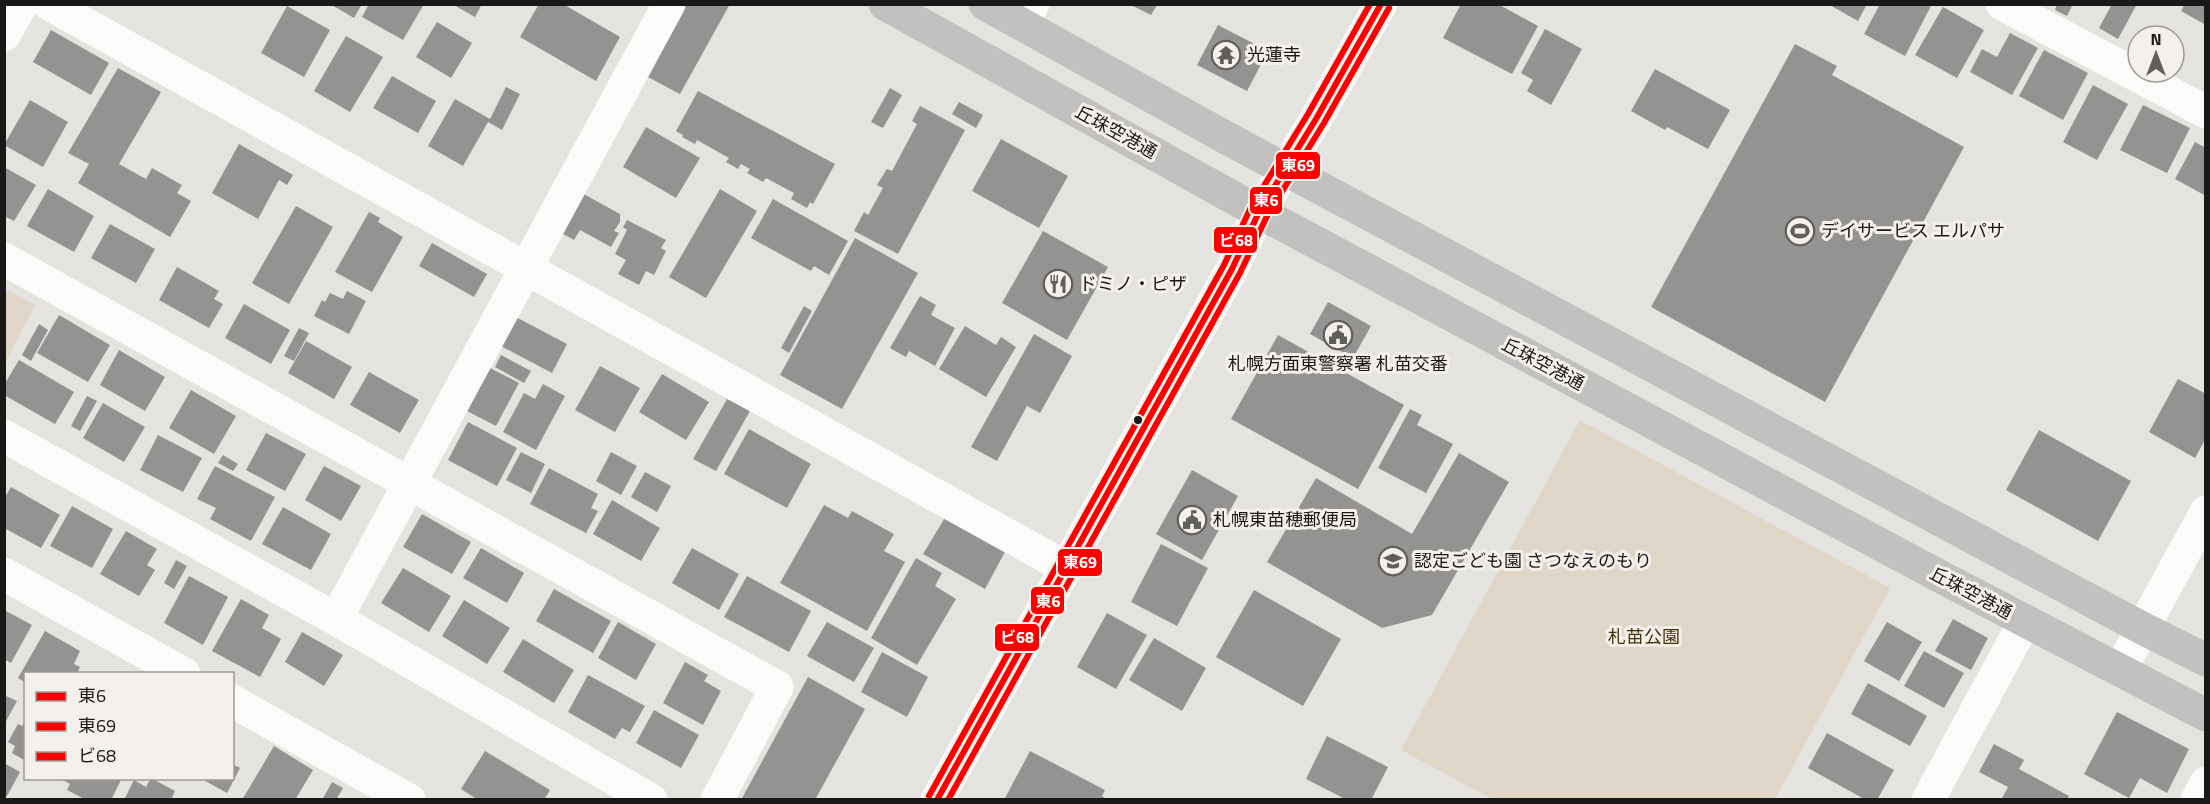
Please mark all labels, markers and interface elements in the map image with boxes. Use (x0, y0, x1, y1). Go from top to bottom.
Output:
north arrow (2126, 24, 2186, 84)
text: N (2150, 27, 2162, 51)
temple icon: 光蓮寺 (1210, 39, 1242, 71)
place label: 光蓮寺 (1247, 41, 1301, 68)
street label: 丘珠空港通 (1070, 98, 1162, 165)
line badge: 東69 (1275, 151, 1321, 180)
text: 東69 (1281, 153, 1315, 177)
line badge: 東6 (1249, 186, 1283, 215)
text: 東6 (1254, 188, 1279, 212)
sports icon: デイサービス エルパサ (1784, 215, 1816, 247)
place label: デイサービス エルパサ (1821, 217, 2005, 244)
line badge: ビ68 (1213, 226, 1258, 254)
text: ビ68 (1219, 228, 1253, 252)
restaurant icon: ドミノ・ピザ (1042, 268, 1074, 300)
place label: ドミノ・ピザ (1079, 270, 1187, 297)
public building icon: 札幌方面東警察署 札苗交番 (1322, 319, 1354, 351)
street label: 丘珠空港通 (1497, 331, 1589, 397)
place label: 札幌方面東警察署 札苗交番 (1228, 350, 1448, 377)
unlabelled marker (1132, 414, 1144, 426)
public building icon: 札幌東苗穂郵便局 (1176, 504, 1208, 536)
place label: 札幌東苗穂郵便局 (1213, 506, 1357, 533)
school or university icon: 認定ごども園 さつなえのもり (1377, 545, 1409, 577)
place label: 認定ごども園 さつなえのもり (1414, 547, 1652, 574)
line badge: 東69 (1057, 548, 1103, 577)
text: 東69 (1063, 550, 1097, 574)
street label: 丘珠空港通 (1925, 560, 2017, 626)
line badge: 東6 (1030, 586, 1065, 615)
text: 東6 (1036, 589, 1061, 613)
line badge: ビ68 (994, 623, 1040, 652)
park label: 札苗公園 (1608, 623, 1680, 650)
text: ビ68 (1000, 625, 1034, 649)
legend (24, 672, 234, 780)
text: 東6 (78, 682, 106, 709)
text: 東69 (78, 712, 116, 739)
text: ビ68 (78, 742, 116, 769)

